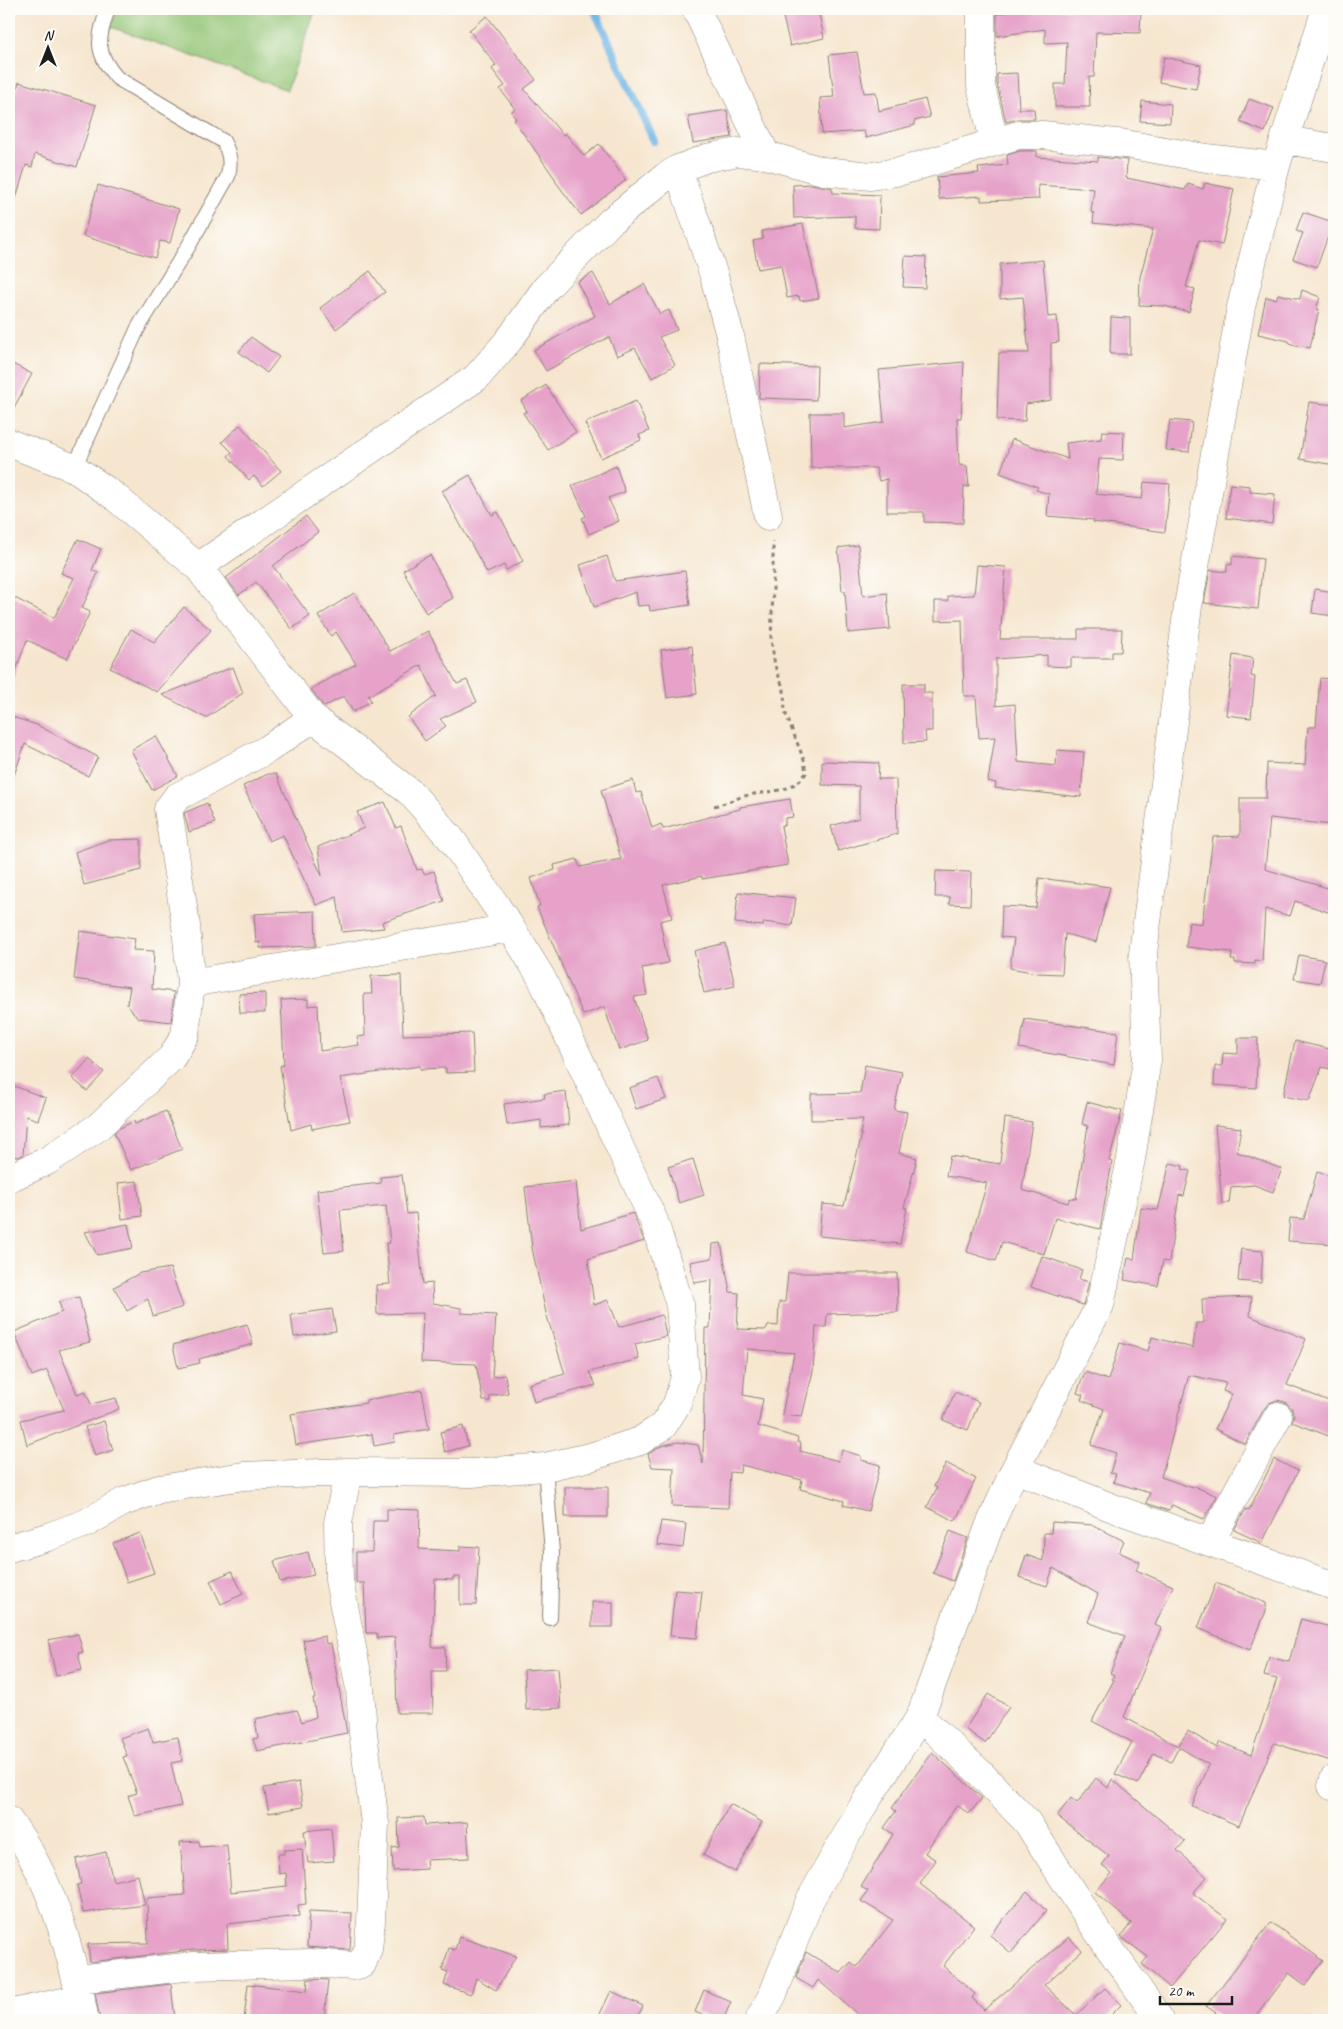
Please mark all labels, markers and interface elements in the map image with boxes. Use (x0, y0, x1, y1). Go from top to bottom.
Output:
north arrow (22, 22, 72, 72)
text: N (44, 27, 55, 44)
scale bar (1160, 1974, 1233, 2006)
text: 20 m (1168, 1982, 1195, 2001)

